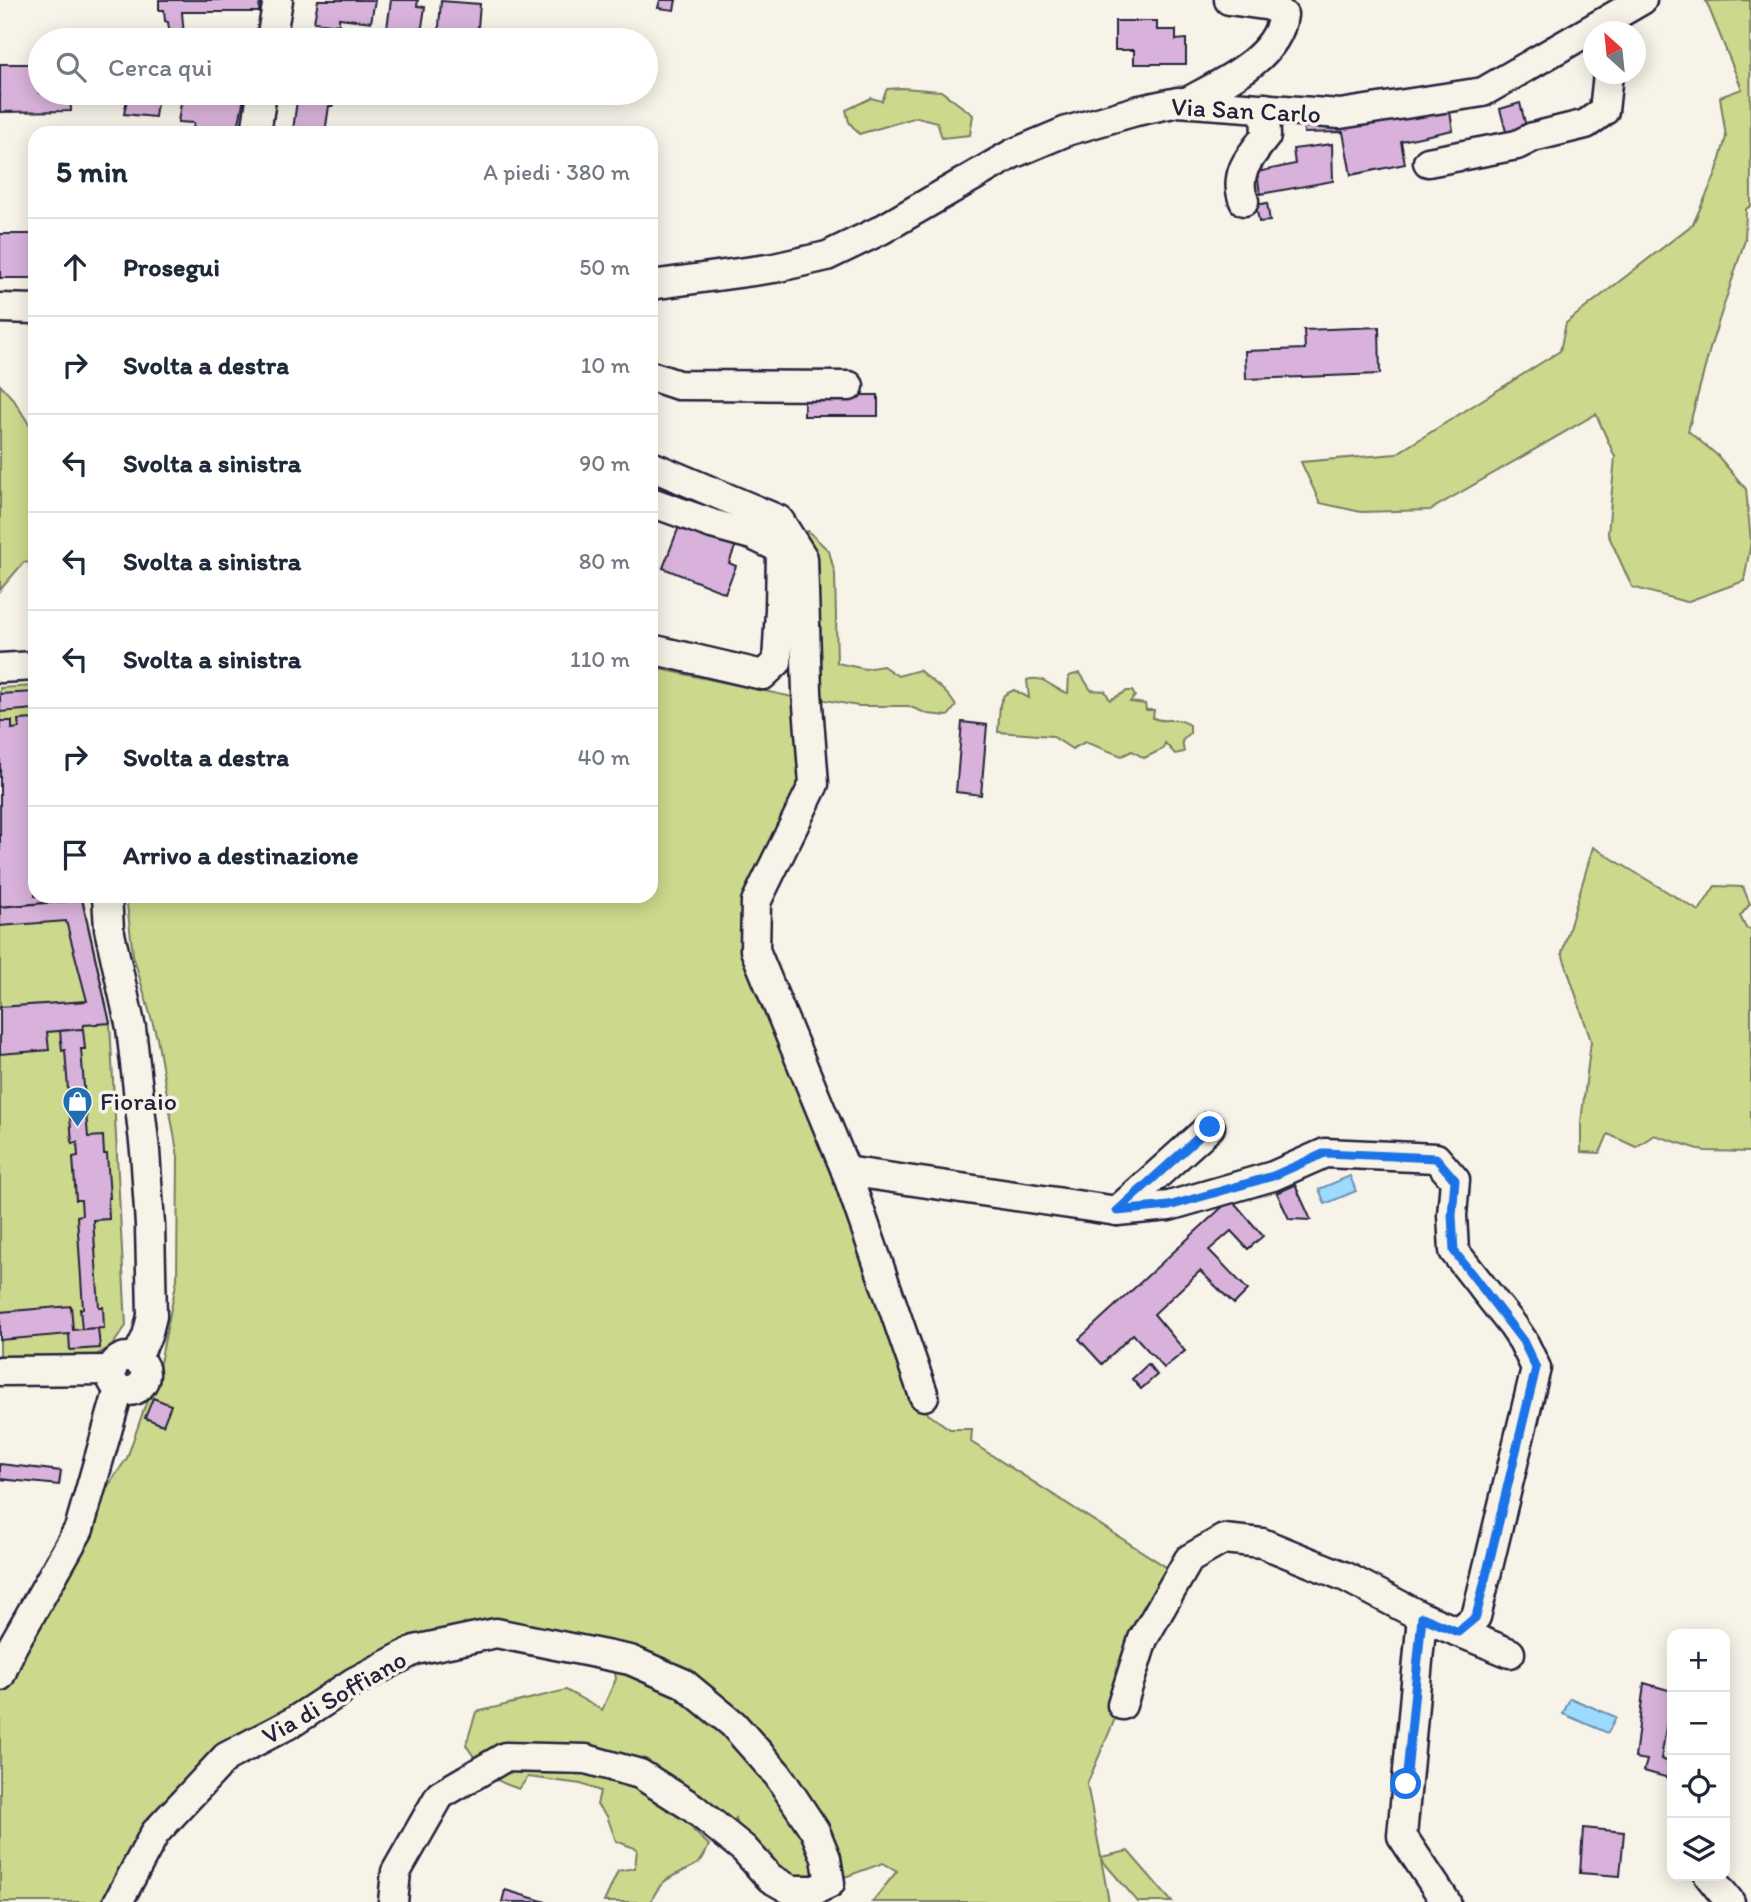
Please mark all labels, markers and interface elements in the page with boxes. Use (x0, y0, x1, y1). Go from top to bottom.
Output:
north arrow (1583, 21, 1646, 84)
search box (28, 28, 658, 105)
icon: search (52, 48, 90, 86)
text: Cerca qui (108, 51, 212, 83)
street label: Via San Carlo (1170, 90, 1322, 130)
text: 5 min (56, 153, 127, 190)
text: A piedi · 380 m (483, 158, 630, 186)
icon: ahead (56, 248, 94, 286)
text: Prosegui (123, 251, 220, 283)
text: 50 m (579, 253, 630, 281)
icon: right (56, 346, 94, 384)
text: Svolta a destra (123, 349, 289, 381)
text: 10 m (581, 351, 630, 379)
icon: left (56, 444, 94, 482)
text: Svolta a sinistra (123, 447, 301, 479)
text: 90 m (579, 449, 630, 477)
icon: left (56, 542, 94, 580)
text: Svolta a sinistra (123, 545, 301, 577)
text: 80 m (579, 547, 630, 575)
icon: left (56, 640, 94, 678)
text: Svolta a sinistra (123, 643, 301, 675)
text: 110 m (570, 645, 630, 673)
icon: right (56, 738, 94, 776)
text: Svolta a destra (123, 741, 289, 773)
text: 40 m (577, 743, 630, 771)
icon: arrive (56, 836, 94, 874)
text: Arrivo a destinazione (123, 839, 359, 871)
shop icon: Fioraio (60, 1084, 94, 1128)
place label: Fioraio (100, 1085, 177, 1117)
route end (1194, 1111, 1225, 1142)
map controls (1667, 1629, 1730, 1881)
button: + (1667, 1629, 1730, 1692)
street label: Via di Soffiano (256, 1643, 412, 1751)
button: − (1667, 1692, 1730, 1755)
button: locate (1667, 1755, 1730, 1818)
route start (1390, 1768, 1421, 1799)
button: layers (1667, 1818, 1730, 1881)

